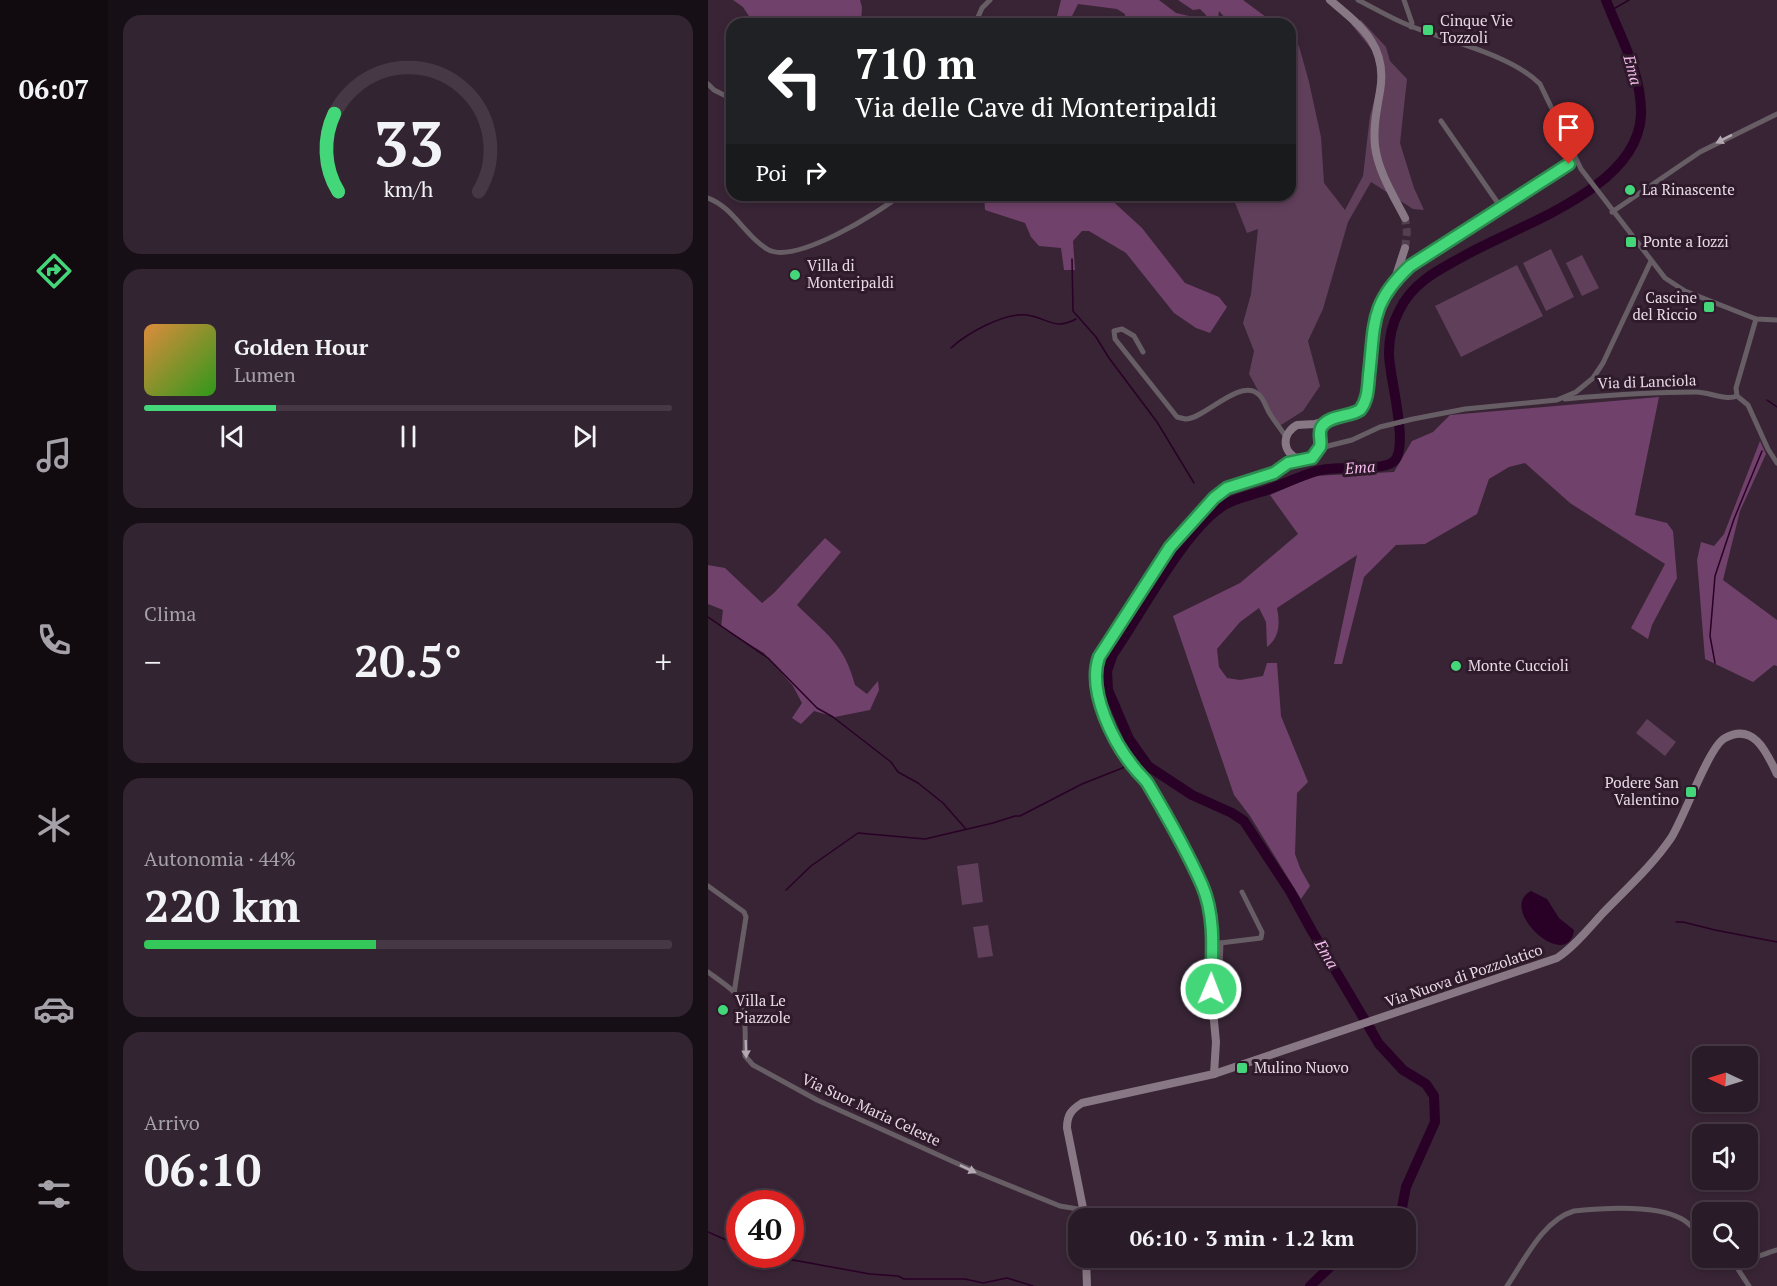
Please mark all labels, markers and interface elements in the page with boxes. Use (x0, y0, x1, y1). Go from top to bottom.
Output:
place label: Cinque Vie Tozzoli (1440, 10, 1513, 47)
marker: Cinque Vie Tozzoli (1421, 23, 1435, 37)
text: 710 m (855, 35, 976, 91)
icon: left (756, 42, 834, 120)
water label: Ema (1618, 51, 1648, 88)
text: 06:07 (19, 71, 89, 107)
text: Via delle Cave di Monteripaldi (855, 89, 1217, 125)
text: 33 (373, 101, 443, 184)
pin (1543, 102, 1594, 164)
icon: arrive (1552, 111, 1585, 144)
one-way arrow (1716, 134, 1733, 144)
icon: right (799, 156, 832, 189)
text: Poi (756, 158, 787, 187)
text: km/h (383, 175, 433, 203)
place label: La Rinascente (1642, 179, 1735, 199)
marker: La Rinascente (1623, 183, 1637, 197)
place label: Ponte a Iozzi (1643, 231, 1729, 251)
marker: Ponte a Iozzi (1624, 235, 1638, 249)
icon: directions (33, 250, 75, 292)
place label: Villa di Monteripaldi (807, 255, 894, 292)
marker: Villa di Monteripaldi (788, 268, 802, 282)
place label: Cascine del Riccio (1632, 287, 1697, 324)
marker: Cascine del Riccio (1702, 300, 1716, 314)
text: Golden Hour (234, 332, 368, 361)
text: Lumen (234, 361, 296, 388)
street label: Via di Lanciola (1597, 369, 1697, 393)
icon: previous (216, 420, 249, 453)
icon: pause (392, 420, 425, 453)
icon: next (568, 420, 601, 453)
icon: music (33, 434, 75, 476)
water label: Ema (1343, 455, 1376, 479)
text: Clima (144, 600, 196, 627)
icon: phone (33, 619, 75, 661)
text: 20.5° (354, 630, 462, 690)
text: − (144, 640, 162, 683)
text: + (654, 640, 672, 683)
place label: Monte Cuccioli (1468, 655, 1569, 675)
marker: Monte Cuccioli (1449, 659, 1463, 673)
place label: Podere San Valentino (1605, 772, 1679, 809)
marker: Podere San Valentino (1684, 785, 1698, 799)
icon: climate (33, 804, 75, 846)
text: Autonomia · 44% (144, 845, 296, 872)
text: 220 km (144, 875, 300, 935)
water label: Ema (1309, 934, 1344, 973)
street label: Via Nuova di Pozzolatico (1382, 939, 1545, 1011)
position arrow (1179, 957, 1243, 1021)
icon: car (33, 988, 75, 1030)
place label: Villa Le Piazzole (735, 990, 791, 1027)
marker: Villa Le Piazzole (716, 1003, 730, 1017)
one-way arrow (742, 1039, 751, 1058)
north arrow (1692, 1046, 1758, 1112)
map controls (1692, 1046, 1758, 1268)
place label: Mulino Nuovo (1254, 1057, 1349, 1077)
marker: Mulino Nuovo (1235, 1061, 1249, 1075)
street label: Via Suor Maria Celeste (799, 1068, 944, 1150)
text: Arrivo (144, 1109, 200, 1136)
button: sound (1692, 1124, 1758, 1190)
text: 06:10 (144, 1139, 261, 1199)
one-way arrow (959, 1164, 977, 1174)
icon: filters (33, 1173, 75, 1215)
speed limit sign: 40 (726, 1190, 804, 1268)
button: search (1692, 1202, 1758, 1268)
text: 06:10 · 3 min · 1.2 km (1130, 1223, 1354, 1252)

